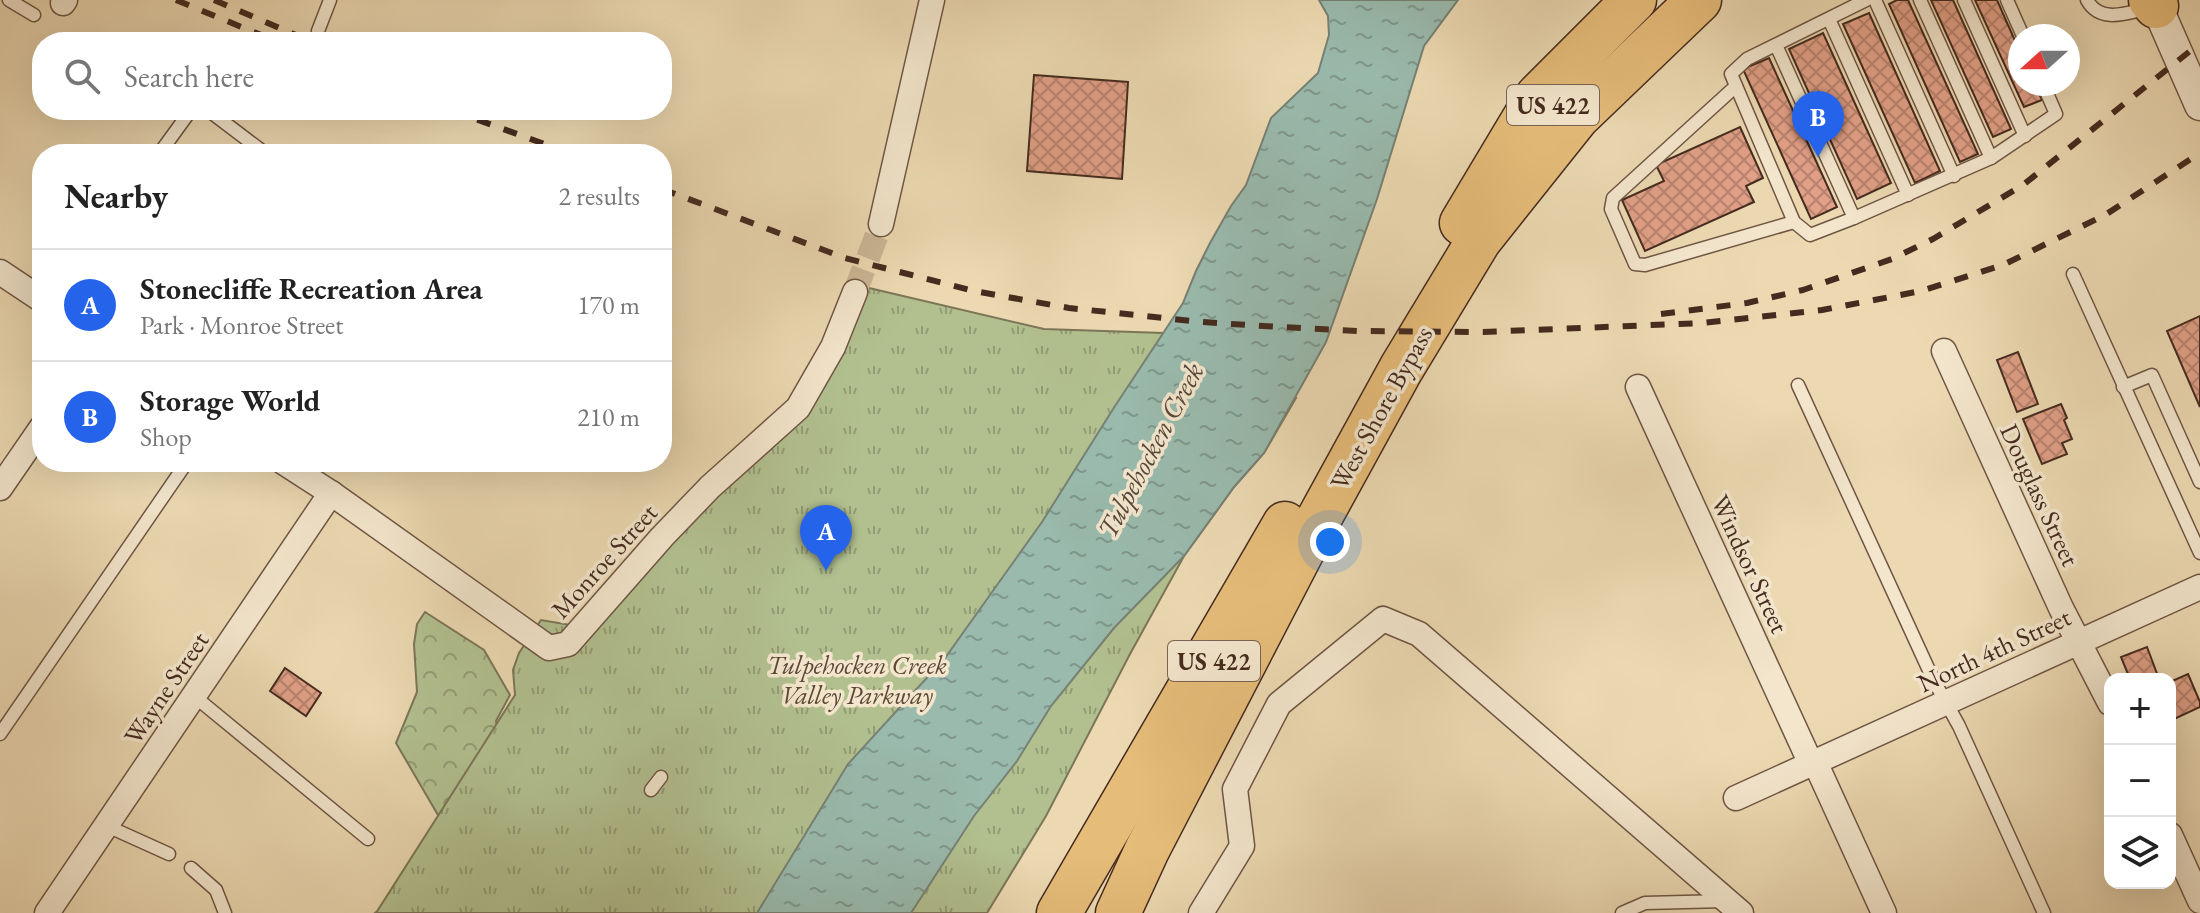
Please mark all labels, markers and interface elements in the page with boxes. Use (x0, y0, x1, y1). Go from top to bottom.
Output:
north arrow (2008, 24, 2080, 96)
search box (32, 32, 672, 120)
icon: search (60, 54, 104, 98)
text: Search here (124, 57, 254, 96)
road number: US 422 (1507, 85, 1599, 125)
pin: B (1792, 91, 1844, 157)
text: Nearby (64, 174, 168, 218)
text: 2 results (559, 179, 640, 213)
text: Stonecliffe Recreation Area (140, 269, 483, 308)
text: A (81, 288, 99, 322)
text: 170 m (577, 288, 640, 322)
text: Park · Monroe Street (140, 308, 343, 342)
street label: West Shore Bypass (1322, 320, 1440, 496)
water label: Tulpehocken Creek (1089, 356, 1211, 544)
text: Storage World (140, 381, 320, 420)
text: B (82, 400, 98, 434)
text: 210 m (577, 400, 640, 434)
street label: Douglass Street (1992, 418, 2088, 572)
text: Shop (140, 420, 192, 454)
street label: Windsor Street (1703, 489, 1797, 639)
street label: Monroe Street (543, 496, 665, 626)
pin: A (800, 505, 852, 571)
your location (1310, 522, 1350, 562)
street label: North 4th Street (1912, 600, 2076, 700)
street label: Wayne Street (116, 625, 216, 751)
road number: US 422 (1168, 641, 1260, 681)
park label: Tulpehocken Creek Valley Parkway (767, 648, 947, 712)
map controls (2104, 673, 2176, 889)
button: + (2104, 673, 2176, 745)
button: − (2104, 745, 2176, 817)
button: layers (2104, 817, 2176, 889)

